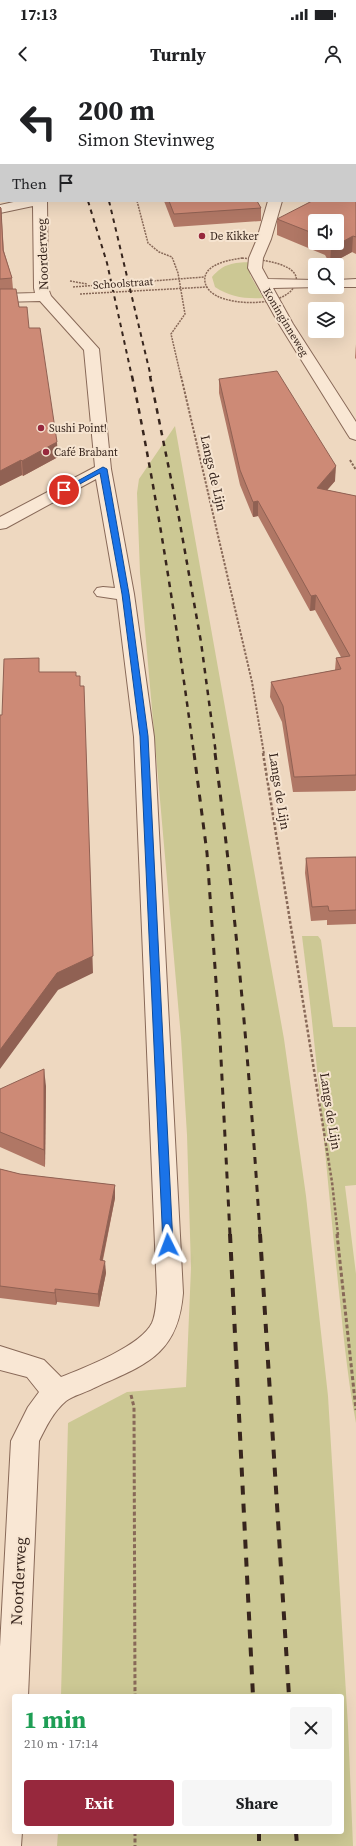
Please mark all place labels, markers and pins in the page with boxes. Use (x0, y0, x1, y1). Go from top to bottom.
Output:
place label: De Kikker (210, 229, 259, 244)
marker: De Kikker (197, 231, 207, 241)
place label: Sushi Point! (49, 421, 107, 436)
marker: Sushi Point! (36, 423, 46, 433)
place label: Café Brabant (54, 445, 118, 460)
marker: Café Brabant (41, 447, 51, 457)
pin (47, 473, 81, 507)

